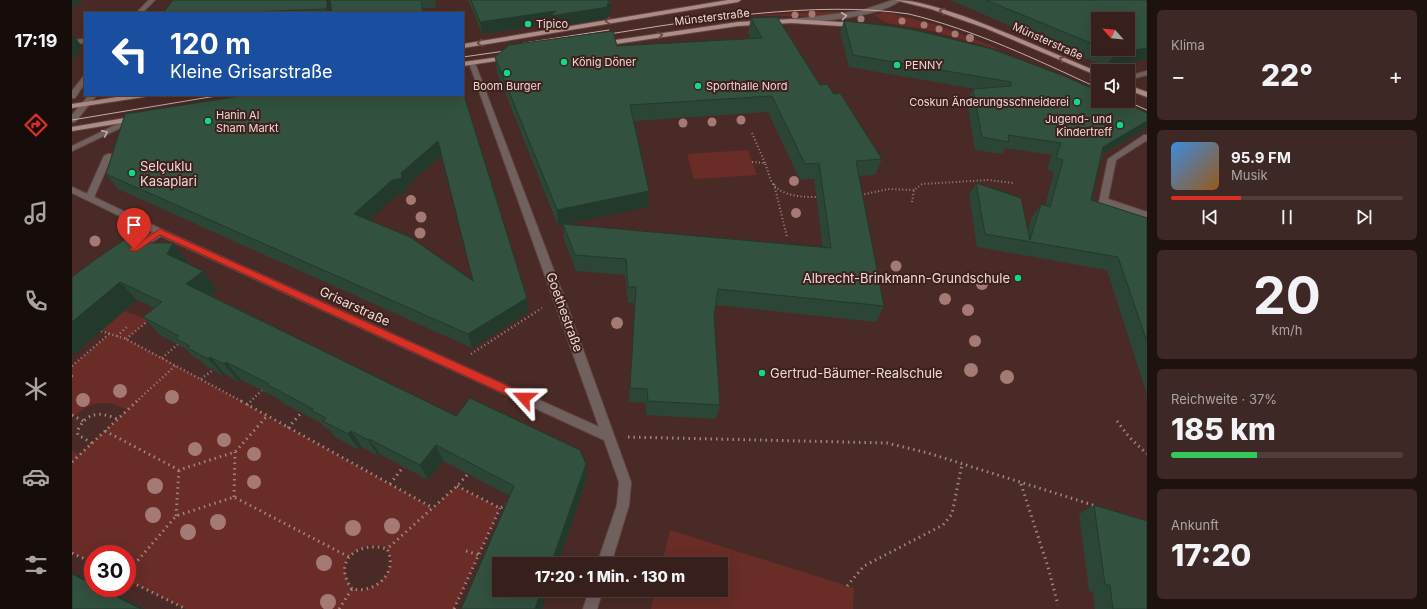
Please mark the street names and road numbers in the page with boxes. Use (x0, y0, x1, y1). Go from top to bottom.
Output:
street label: Münsterstraße (674, 5, 750, 29)
street label: Münsterstraße (1011, 19, 1085, 63)
street label: Goethestraße (543, 270, 587, 354)
street label: Grisarstraße (317, 283, 393, 329)

